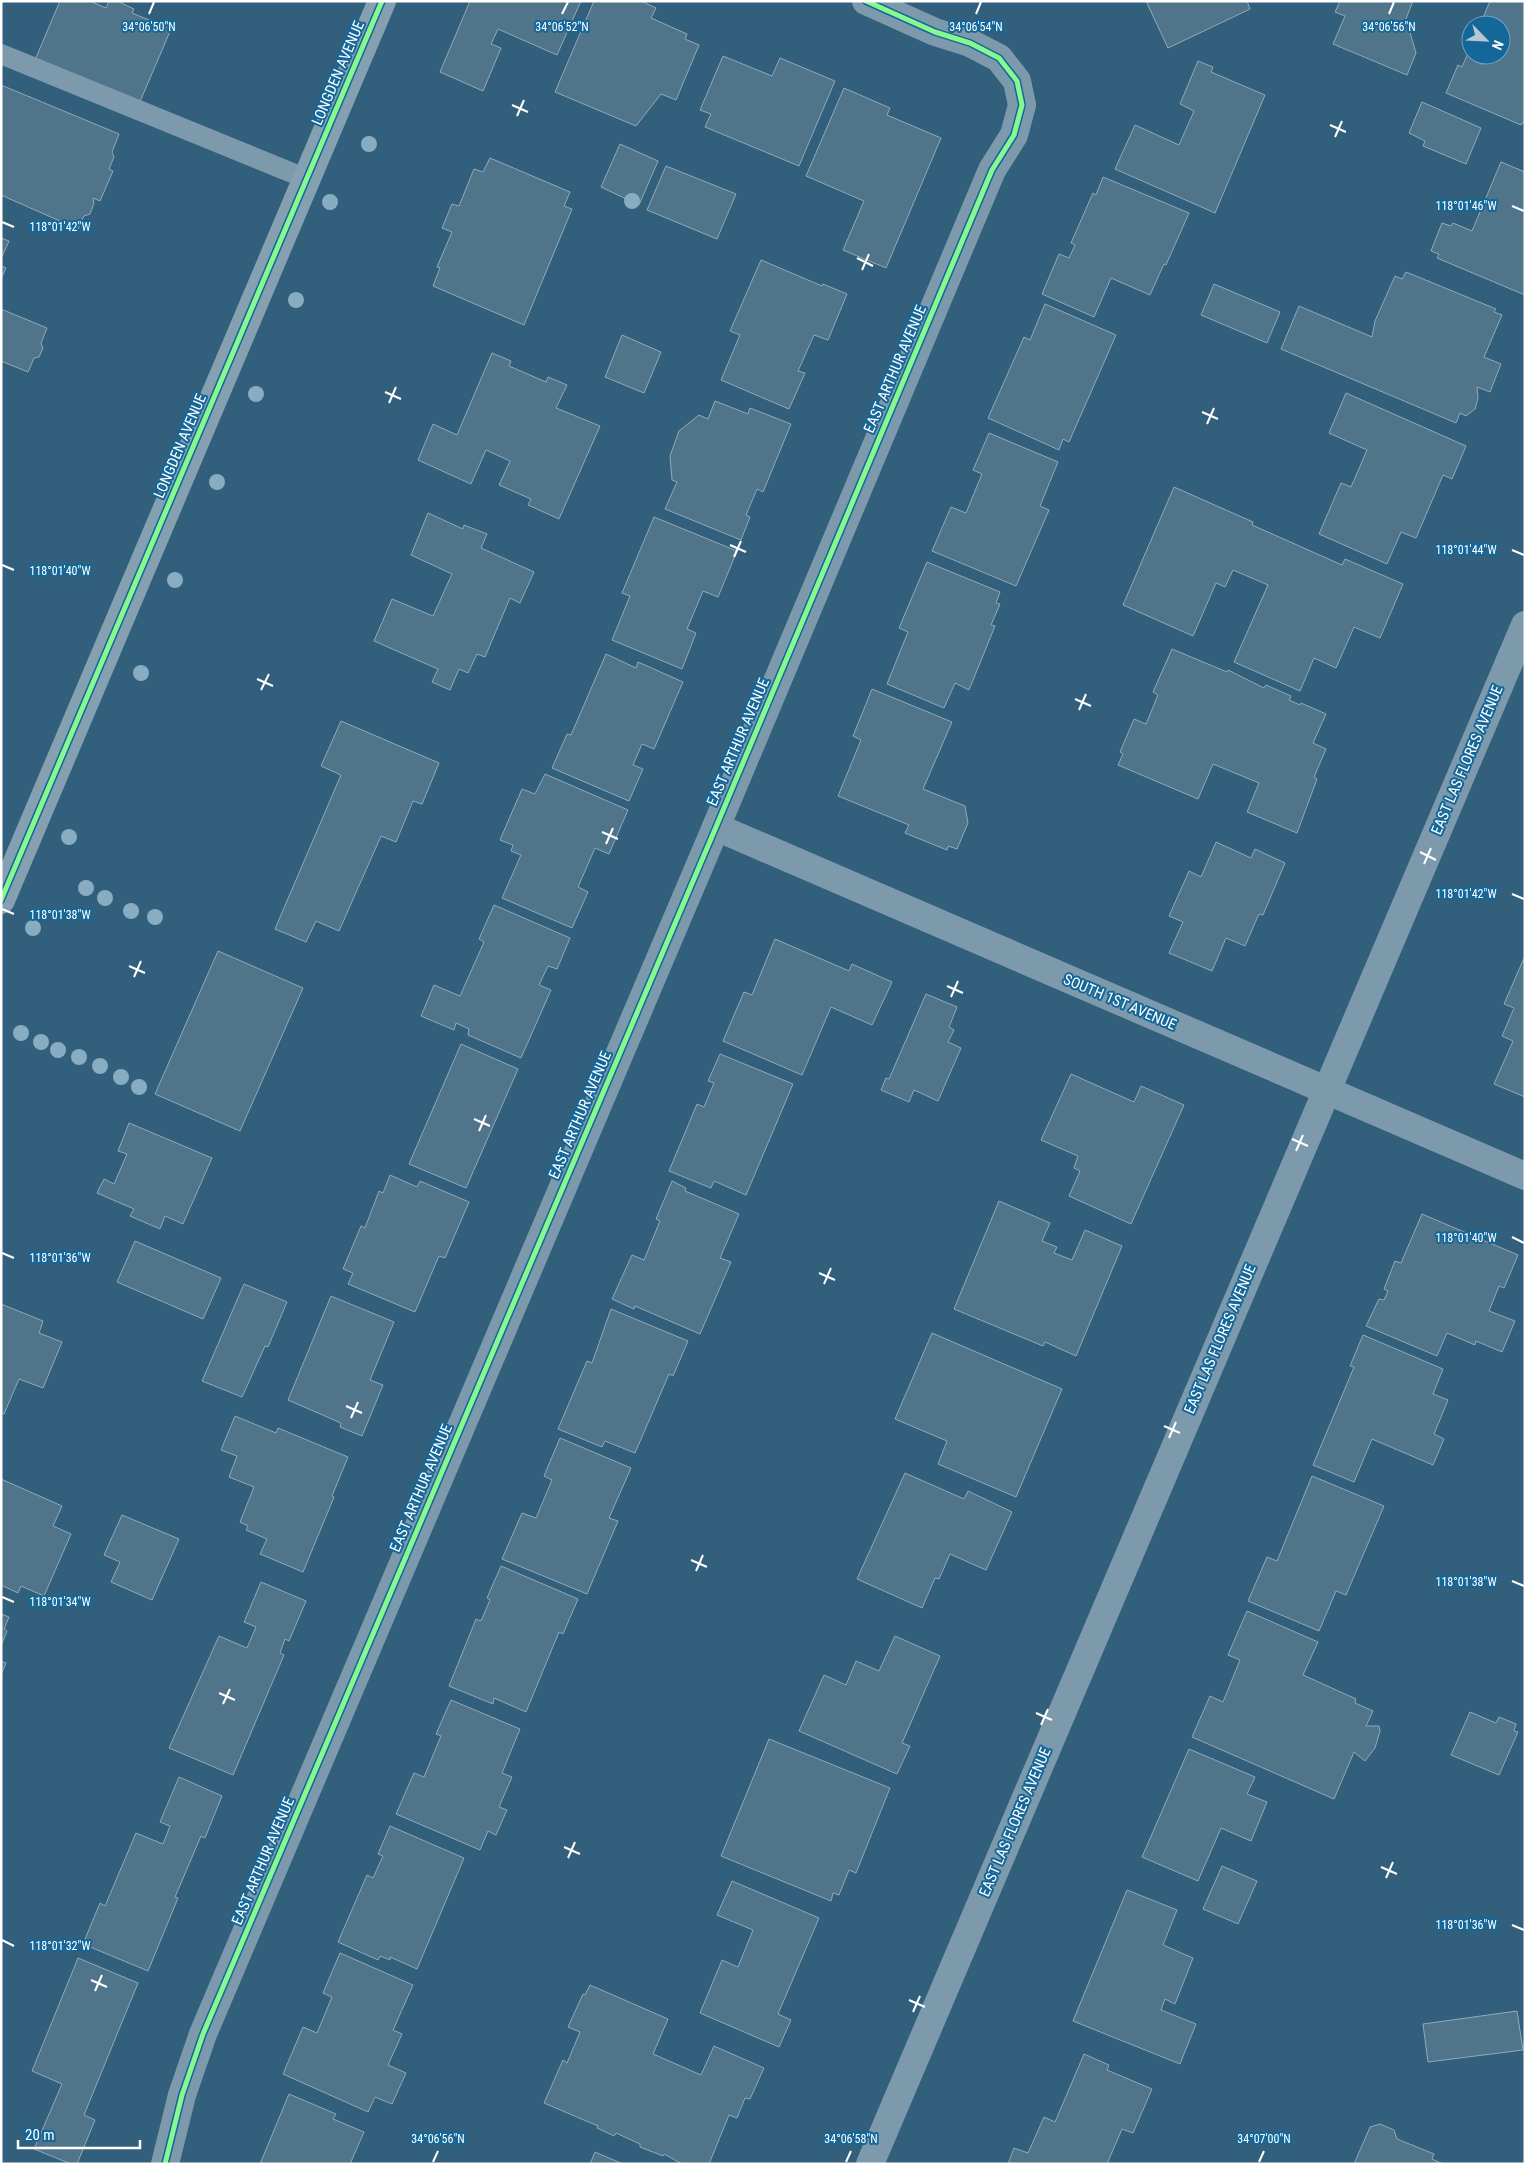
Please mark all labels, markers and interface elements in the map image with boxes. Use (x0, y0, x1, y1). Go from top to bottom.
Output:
north arrow (1461, 15, 1511, 65)
street label: LONGDEN AVENUE (308, 18, 368, 128)
text: 34°06'50"N (122, 20, 176, 34)
text: 34°06'52"N (535, 20, 589, 34)
text: 34°06'54"N (949, 20, 1003, 34)
text: 34°06'56"N (1362, 20, 1416, 34)
text: N (1489, 38, 1507, 52)
text: 118°01'46"W (1435, 199, 1497, 213)
text: 118°01'42"W (29, 220, 91, 234)
street label: EAST ARTHUR AVENUE (860, 302, 930, 436)
street label: LONGDEN AVENUE (150, 391, 210, 501)
text: 118°01'44"W (1435, 543, 1497, 557)
text: 118°01'40"W (29, 564, 91, 578)
street label: EAST ARTHUR AVENUE (703, 675, 773, 809)
street label: EAST LAS FLORES AVENUE (1427, 683, 1507, 837)
text: 118°01'42"W (1435, 887, 1497, 901)
text: 118°01'38"W (29, 908, 91, 922)
street label: SOUTH 1ST AVENUE (1061, 970, 1179, 1034)
street label: EAST ARTHUR AVENUE (545, 1048, 615, 1182)
text: 118°01'40"W (1435, 1231, 1497, 1245)
text: 118°01'36"W (29, 1251, 91, 1265)
street label: EAST LAS FLORES AVENUE (1180, 1262, 1260, 1416)
street label: EAST ARTHUR AVENUE (386, 1421, 456, 1555)
text: 118°01'38"W (1435, 1575, 1497, 1589)
text: 118°01'34"W (29, 1595, 91, 1609)
street label: EAST LAS FLORES AVENUE (975, 1745, 1055, 1899)
street label: EAST ARTHUR AVENUE (228, 1794, 298, 1928)
text: 118°01'36"W (1435, 1918, 1497, 1932)
text: 118°01'32"W (29, 1939, 91, 1953)
scale bar (18, 2118, 140, 2150)
text: 20 m (25, 2126, 55, 2144)
text: 34°06'56"N (411, 2132, 465, 2146)
text: 34°06'58"N (824, 2132, 878, 2146)
text: 34°07'00"N (1237, 2132, 1291, 2146)

